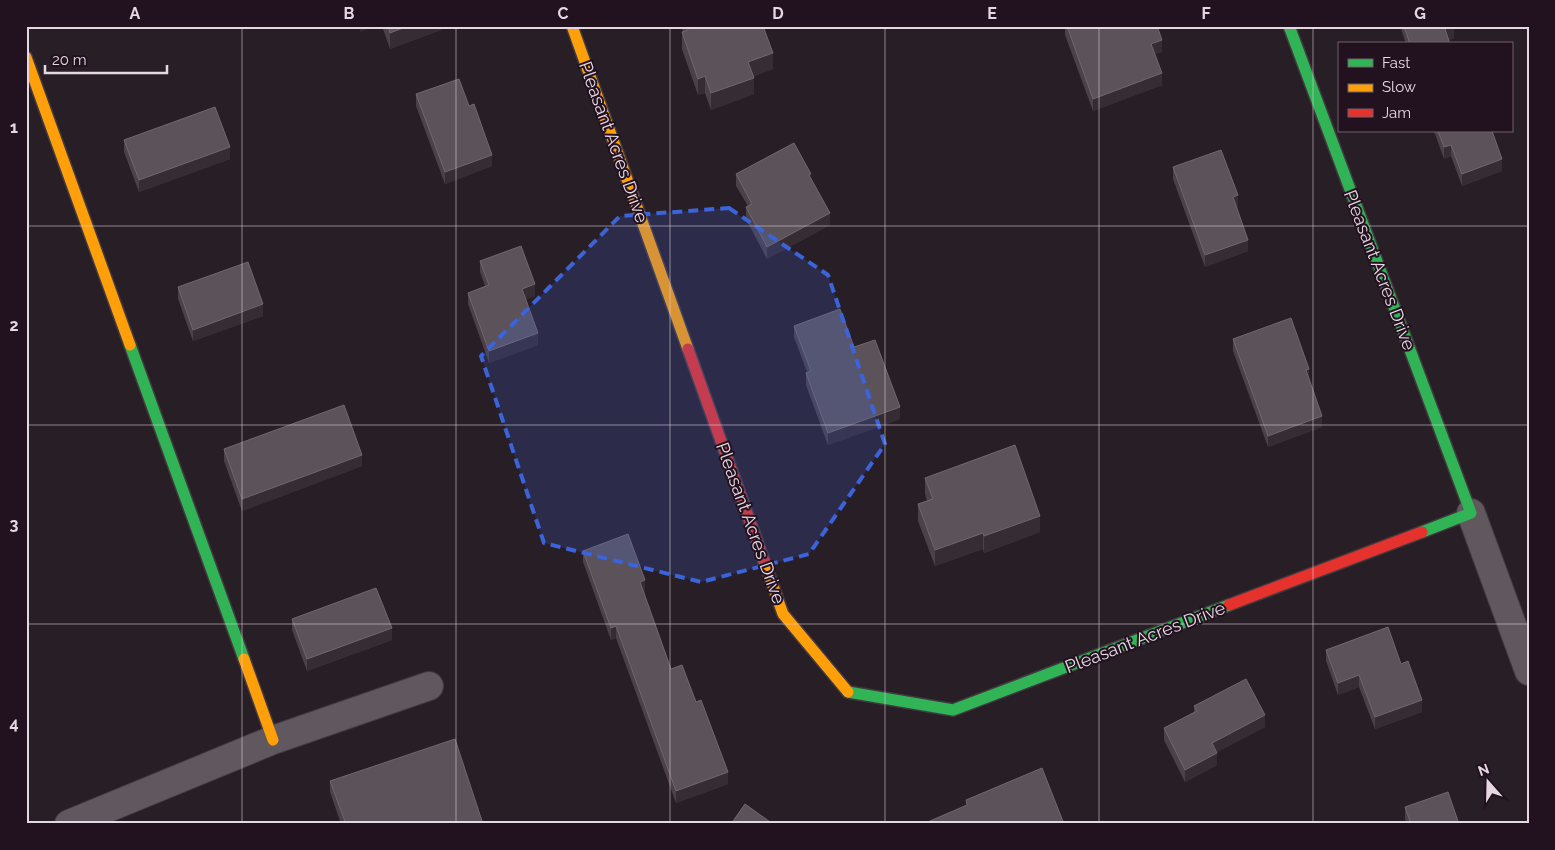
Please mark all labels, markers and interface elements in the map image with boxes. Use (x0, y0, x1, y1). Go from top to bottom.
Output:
text: A (130, 4, 141, 23)
text: B (344, 4, 355, 23)
text: C (558, 4, 569, 23)
text: D (772, 4, 784, 23)
text: E (987, 4, 997, 23)
text: F (1201, 4, 1211, 23)
text: G (1414, 4, 1426, 23)
scale bar (45, 42, 168, 74)
legend (1338, 42, 1512, 132)
text: 20 m (52, 51, 87, 69)
text: Fast (1382, 54, 1410, 72)
street label: Pleasant Acres Drive (575, 59, 653, 226)
text: Slow (1382, 78, 1416, 96)
text: Jam (1382, 104, 1411, 122)
text: 1 (10, 118, 18, 137)
street label: Pleasant Acres Drive (1340, 187, 1420, 354)
text: 2 (9, 316, 19, 335)
street label: Pleasant Acres Drive (712, 440, 790, 607)
text: 3 (10, 515, 19, 534)
street label: Pleasant Acres Drive (1062, 597, 1229, 677)
text: 4 (9, 714, 19, 733)
north arrow (1462, 758, 1512, 808)
text: N (1476, 760, 1491, 779)

